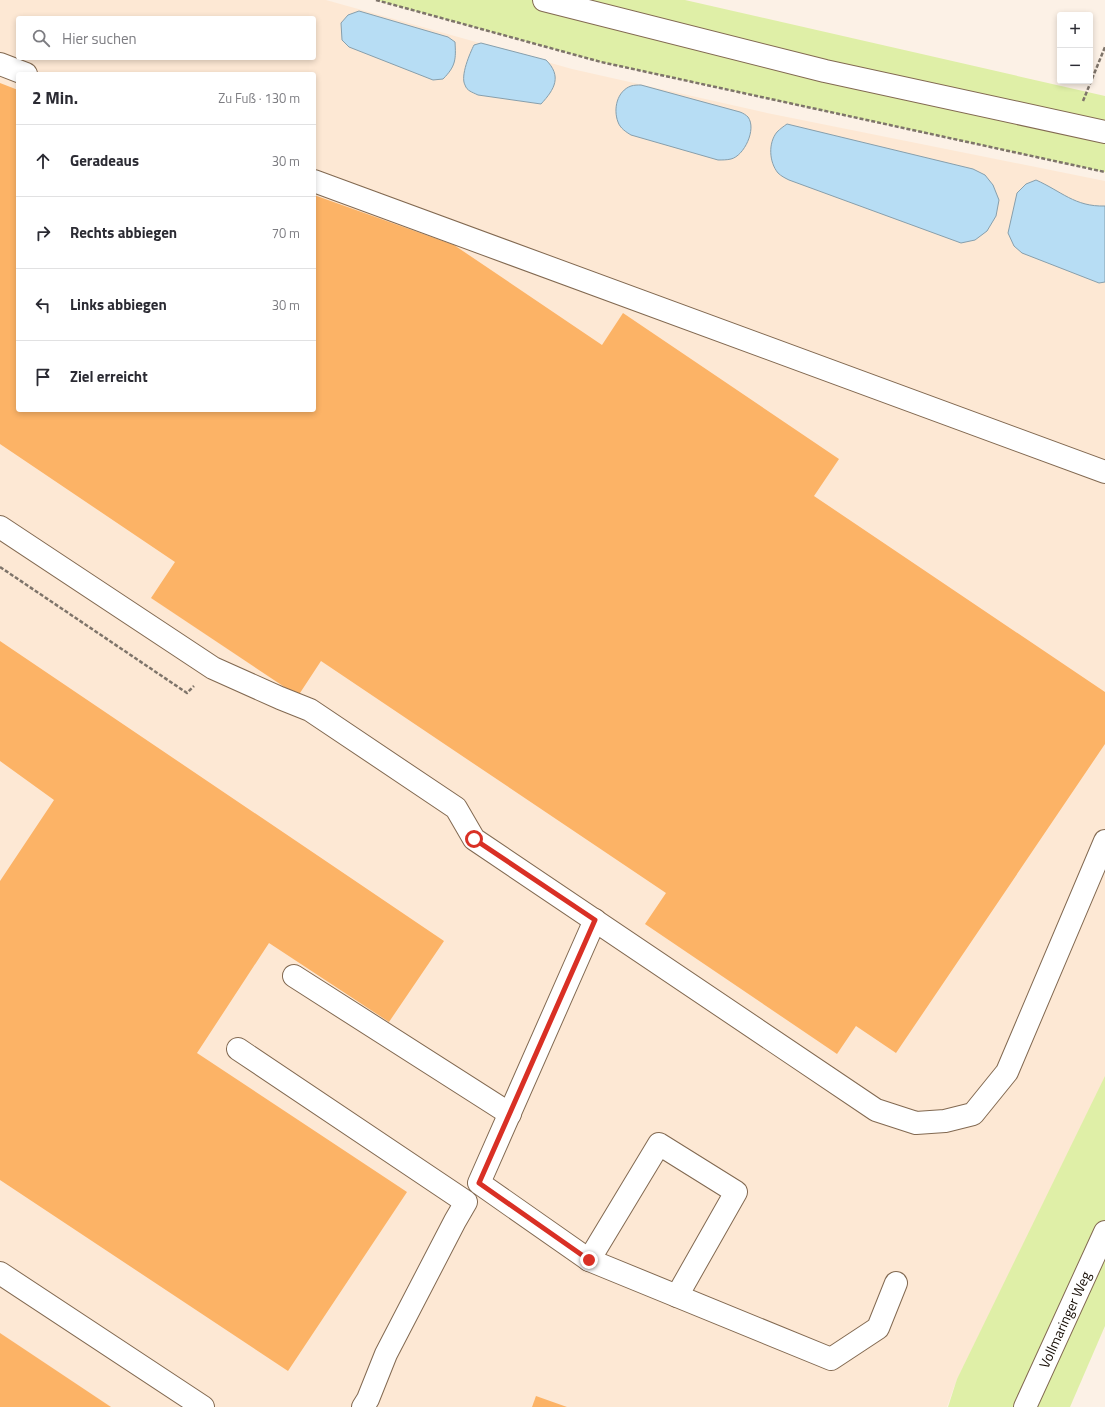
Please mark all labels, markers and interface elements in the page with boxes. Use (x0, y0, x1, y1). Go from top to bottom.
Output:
map controls (1057, 12, 1093, 84)
button: + (1057, 12, 1093, 48)
search box (16, 16, 316, 60)
icon: search (30, 27, 52, 49)
text: Hier suchen (62, 27, 137, 50)
button: − (1057, 48, 1093, 84)
text: 2 Min. (32, 85, 78, 111)
text: Zu Fuß · 130 m (218, 88, 300, 108)
text: Geradeaus (70, 149, 139, 172)
icon: ahead (32, 150, 54, 172)
text: 30 m (272, 151, 300, 171)
text: Rechts abbiegen (70, 221, 177, 244)
icon: right (32, 222, 54, 244)
text: 70 m (272, 223, 300, 243)
text: Links abbiegen (70, 293, 167, 316)
icon: left (32, 294, 54, 316)
text: 30 m (272, 295, 300, 315)
text: Ziel erreicht (70, 365, 148, 388)
icon: arrive (32, 366, 54, 388)
route start (465, 830, 483, 848)
route end (580, 1251, 598, 1269)
street label: Vollmaringer Weg (1033, 1268, 1096, 1371)

